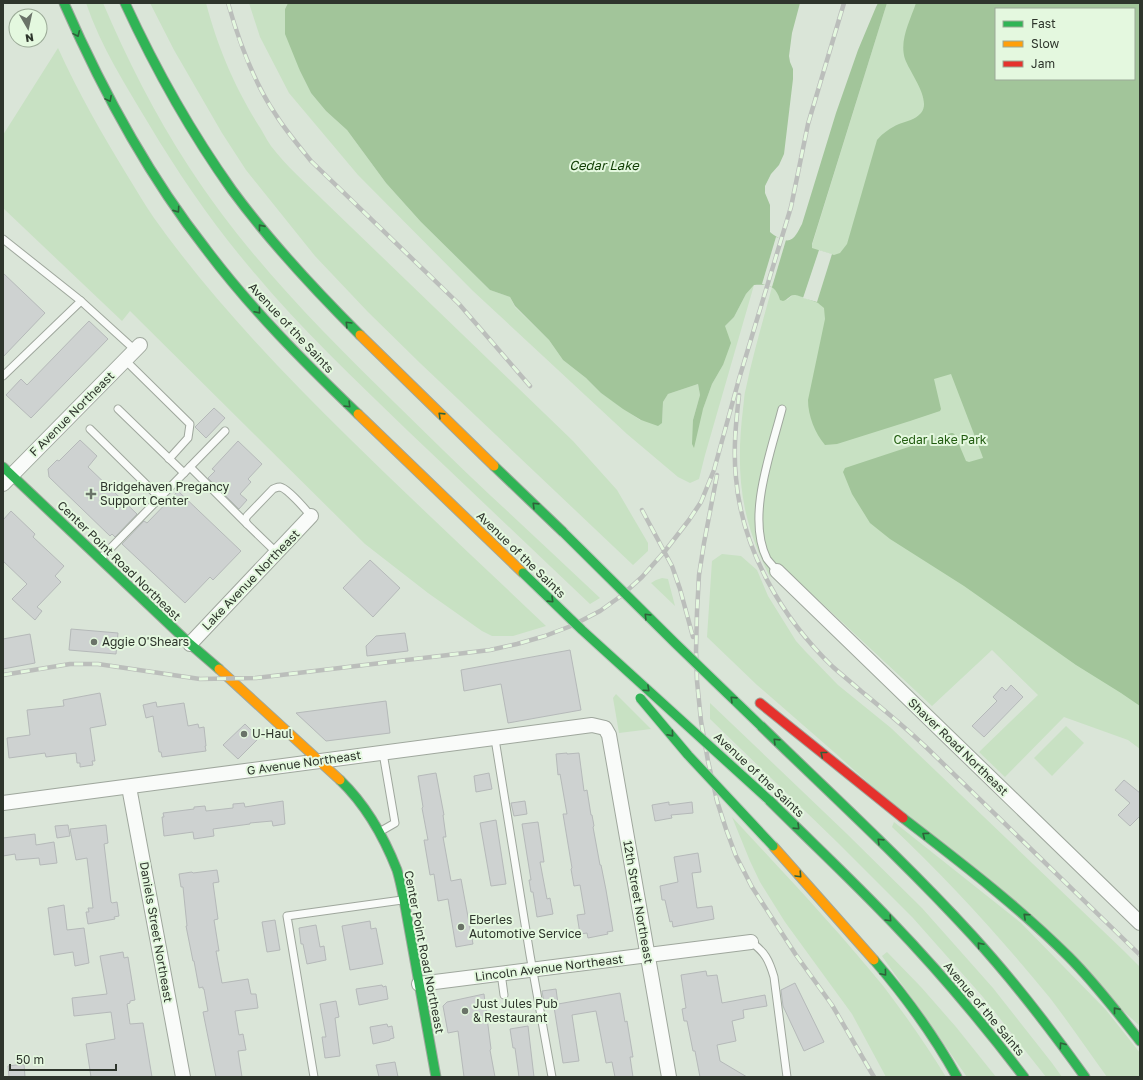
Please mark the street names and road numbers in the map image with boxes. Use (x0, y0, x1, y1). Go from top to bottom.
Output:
street label: Avenue of the Saints (246, 279, 337, 376)
street label: F Avenue Northeast (26, 368, 117, 459)
street label: Center Point Road Northeast (55, 498, 184, 624)
street label: Avenue of the Saints (474, 508, 569, 601)
street label: Lake Avenue Northeast (199, 526, 303, 633)
street label: Shaver Road Northeast (905, 695, 1012, 799)
street label: Avenue of the Saints (711, 729, 808, 820)
street label: G Avenue Northeast (246, 747, 362, 778)
street label: 12th Street Northeast (620, 839, 657, 965)
street label: Daniels Street Northeast (137, 860, 176, 1004)
street label: Center Point Road Northeast (401, 869, 448, 1035)
street label: Lincoln Avenue Northeast (474, 951, 624, 984)
street label: Avenue of the Saints (941, 959, 1028, 1059)

